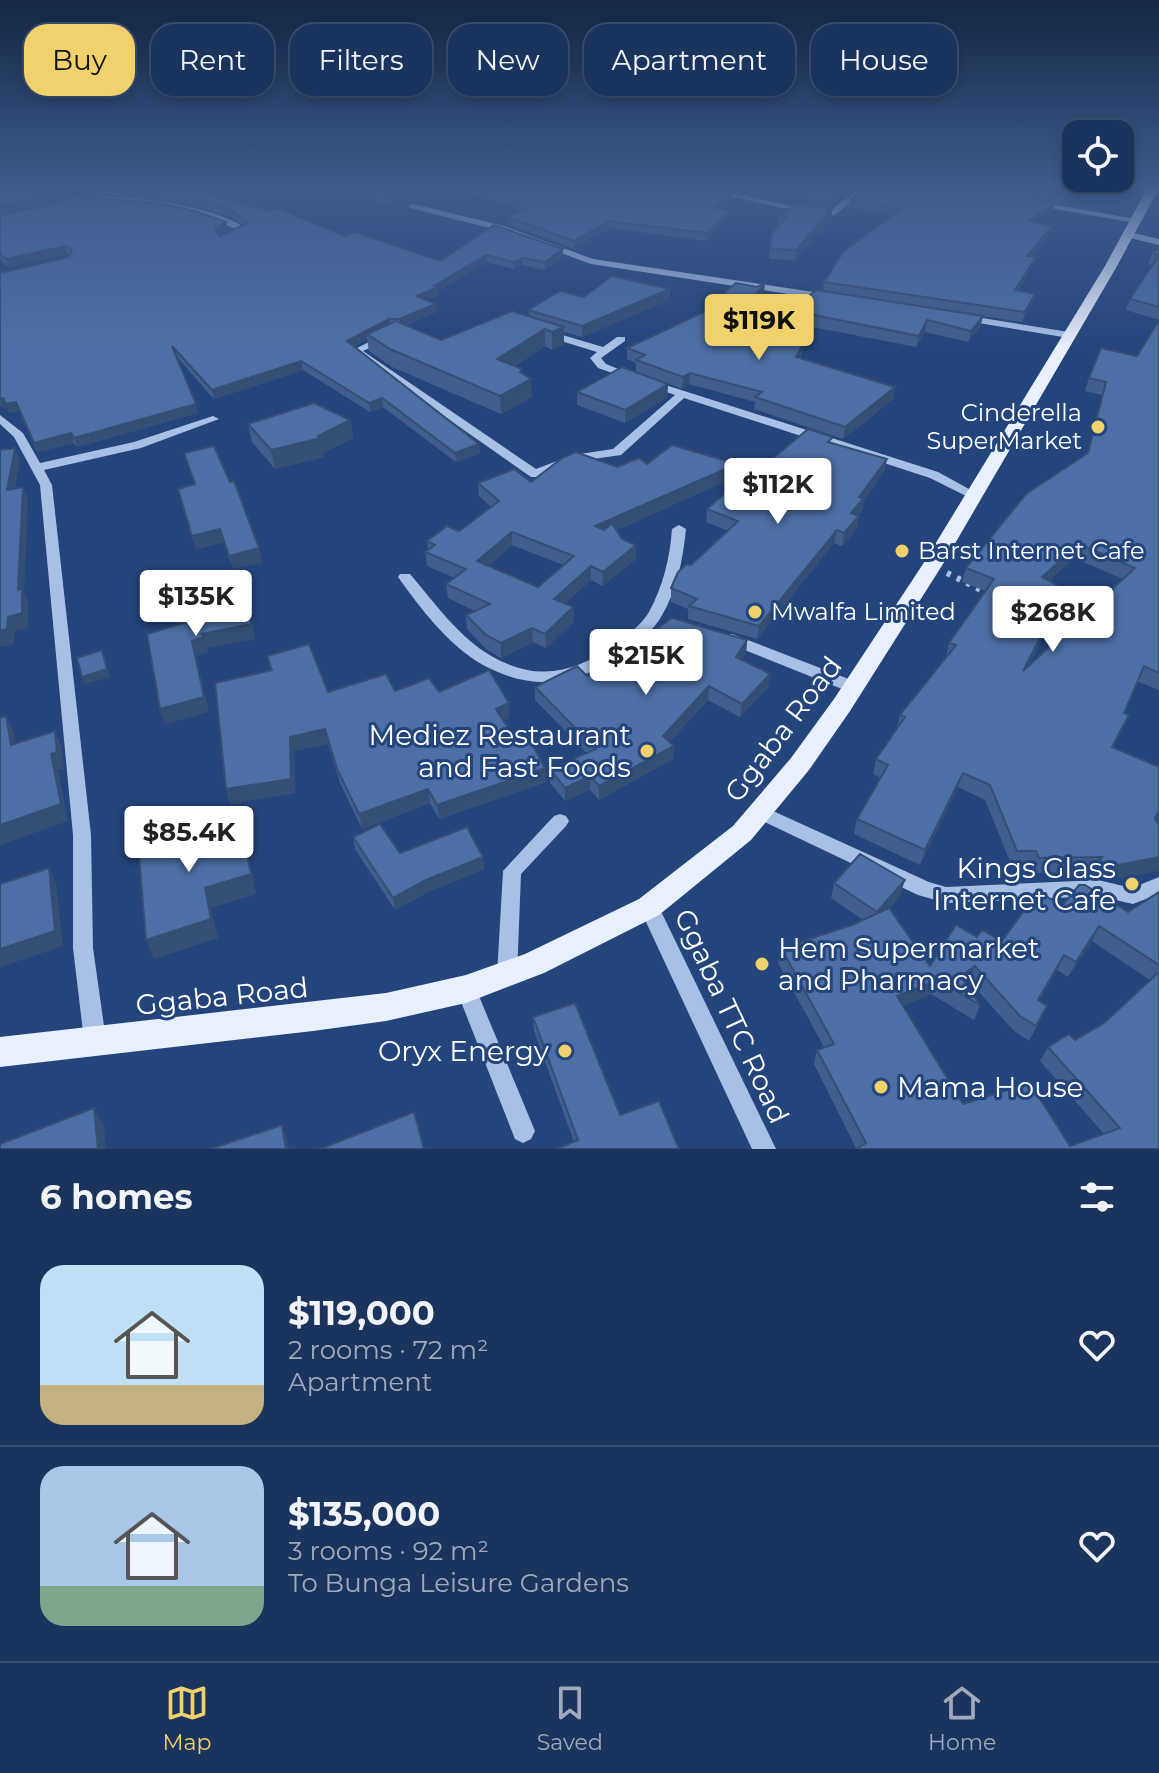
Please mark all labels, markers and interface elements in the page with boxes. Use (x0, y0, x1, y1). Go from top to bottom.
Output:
chip: Buy (24, 24, 135, 96)
chip: Rent (151, 24, 274, 96)
chip: Filters (290, 24, 432, 96)
chip: New (448, 24, 568, 96)
chip: Apartment (584, 24, 795, 96)
chip: House (811, 24, 957, 96)
map controls (1062, 120, 1134, 192)
button: locate (1062, 120, 1134, 192)
pin: $119K (703, 294, 815, 362)
text: $119K (723, 304, 795, 336)
place label: Cinderella SuperMarket (926, 398, 1082, 455)
marker: Cinderella SuperMarket (1089, 418, 1107, 436)
pin: $112K (722, 458, 834, 526)
text: $112K (742, 468, 814, 500)
place label: Barst Internet Cafe (918, 536, 1144, 565)
marker: Barst Internet Cafe (893, 542, 911, 560)
pin: $135K (140, 570, 252, 638)
text: $135K (158, 580, 234, 612)
pin: $268K (997, 586, 1109, 654)
text: $268K (1011, 596, 1095, 628)
place label: Mwalfa Limited (771, 597, 956, 626)
marker: Mwalfa Limited (746, 603, 764, 621)
pin: $215K (590, 629, 702, 697)
text: $215K (608, 639, 684, 671)
street label: Ggaba Road (717, 650, 849, 808)
place label: Mediez Restaurant and Fast Foods (369, 718, 631, 784)
marker: Mediez Restaurant and Fast Foods (638, 742, 656, 760)
pin: $85.4K (124, 806, 254, 874)
text: $85.4K (142, 816, 236, 848)
place label: Kings Glass Internet Cafe (933, 851, 1116, 917)
marker: Kings Glass Internet Cafe (1123, 875, 1141, 893)
street label: Ggaba TTC Road (667, 903, 797, 1129)
place label: Hem Supermarket and Pharmacy (778, 931, 1039, 997)
marker: Hem Supermarket and Pharmacy (753, 955, 771, 973)
street label: Ggaba Road (134, 970, 310, 1022)
place label: Oryx Energy (378, 1034, 550, 1068)
marker: Oryx Energy (556, 1042, 574, 1060)
place label: Mama House (897, 1070, 1084, 1104)
marker: Mama House (872, 1078, 890, 1096)
icon: filters (1075, 1175, 1119, 1219)
text: 6 homes (40, 1176, 193, 1218)
text: $119,000 (288, 1292, 435, 1334)
icon: home (104, 1297, 200, 1393)
icon: heart (1075, 1323, 1119, 1367)
text: 2 rooms · 72 m² (288, 1334, 488, 1366)
text: Apartment (288, 1366, 432, 1398)
text: $135,000 (288, 1493, 440, 1535)
icon: home (104, 1498, 200, 1594)
icon: heart (1075, 1524, 1119, 1568)
text: 3 rooms · 92 m² (288, 1535, 489, 1567)
text: To Bunga Leisure Gardens (288, 1567, 629, 1599)
tab: Map (163, 1681, 212, 1756)
tab: Saved (537, 1681, 603, 1756)
tab: Home (928, 1681, 996, 1756)

